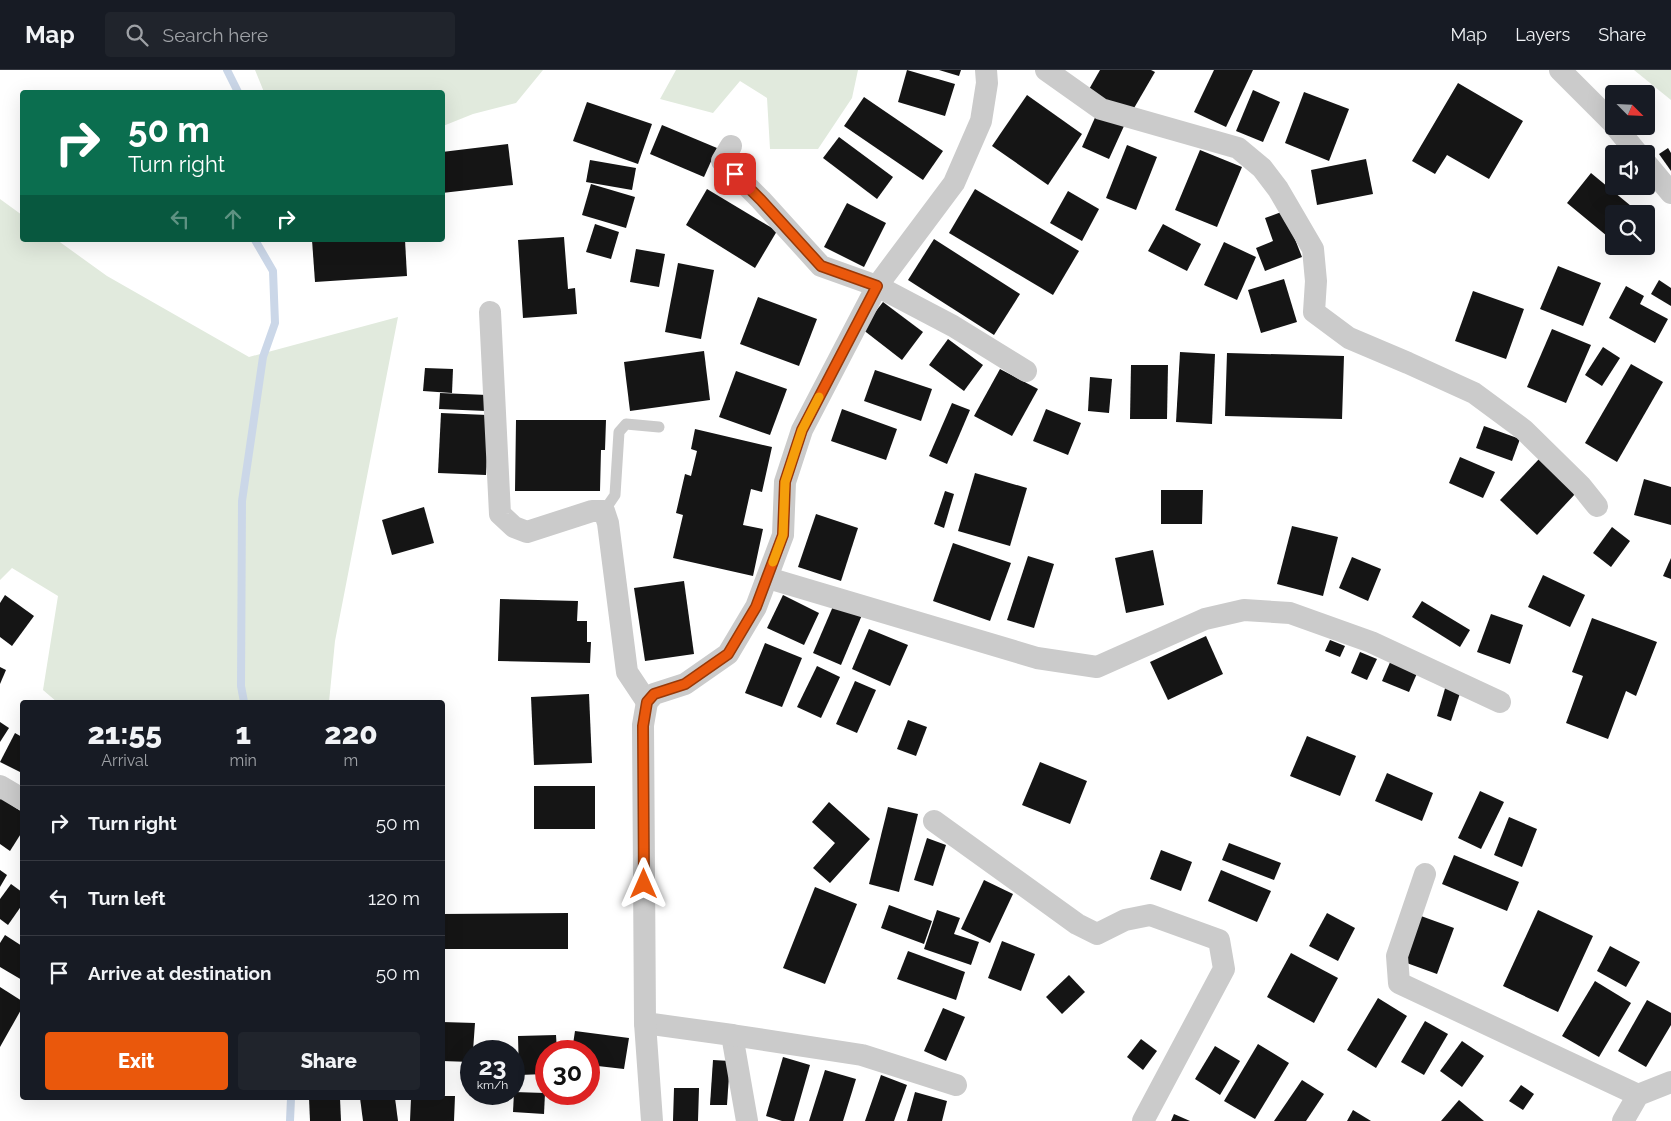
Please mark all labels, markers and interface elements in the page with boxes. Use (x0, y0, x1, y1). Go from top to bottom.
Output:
search box (105, 12, 455, 57)
text: Map (25, 20, 75, 49)
icon: search (123, 21, 151, 49)
text: Search here (163, 24, 268, 46)
text: Map (1451, 24, 1487, 45)
text: Layers (1515, 24, 1570, 45)
text: Share (1598, 24, 1646, 45)
north arrow (1605, 85, 1655, 135)
map controls (1605, 85, 1655, 255)
text: 50 m (128, 109, 210, 150)
icon: right (45, 110, 110, 175)
button: sound (1605, 145, 1655, 195)
text: Turn right (128, 151, 225, 177)
pin (714, 153, 756, 195)
icon: arrive (721, 160, 749, 188)
icon: left (166, 205, 194, 233)
icon: ahead (219, 205, 247, 233)
icon: right (272, 205, 300, 233)
button: search (1605, 205, 1655, 255)
text: 21:55 (87, 716, 162, 751)
text: 1 (235, 716, 251, 751)
text: 220 (324, 716, 378, 751)
text: Arrival (101, 751, 148, 770)
text: min (229, 751, 257, 770)
text: m (344, 751, 358, 770)
icon: right (45, 809, 73, 837)
text: Turn right (88, 812, 177, 834)
text: 50 m (376, 812, 420, 834)
position arrow (617, 857, 669, 909)
icon: left (45, 884, 73, 912)
text: Turn left (88, 887, 165, 909)
text: 120 m (368, 887, 420, 909)
icon: arrive (45, 959, 73, 987)
text: Arrive at destination (88, 962, 272, 984)
text: 50 m (376, 962, 420, 984)
button: Exit (45, 1032, 228, 1090)
button: Share (238, 1032, 420, 1090)
speed limit sign: 30 (535, 1040, 600, 1105)
text: 23 (478, 1051, 507, 1081)
text: km/h (477, 1078, 508, 1092)

